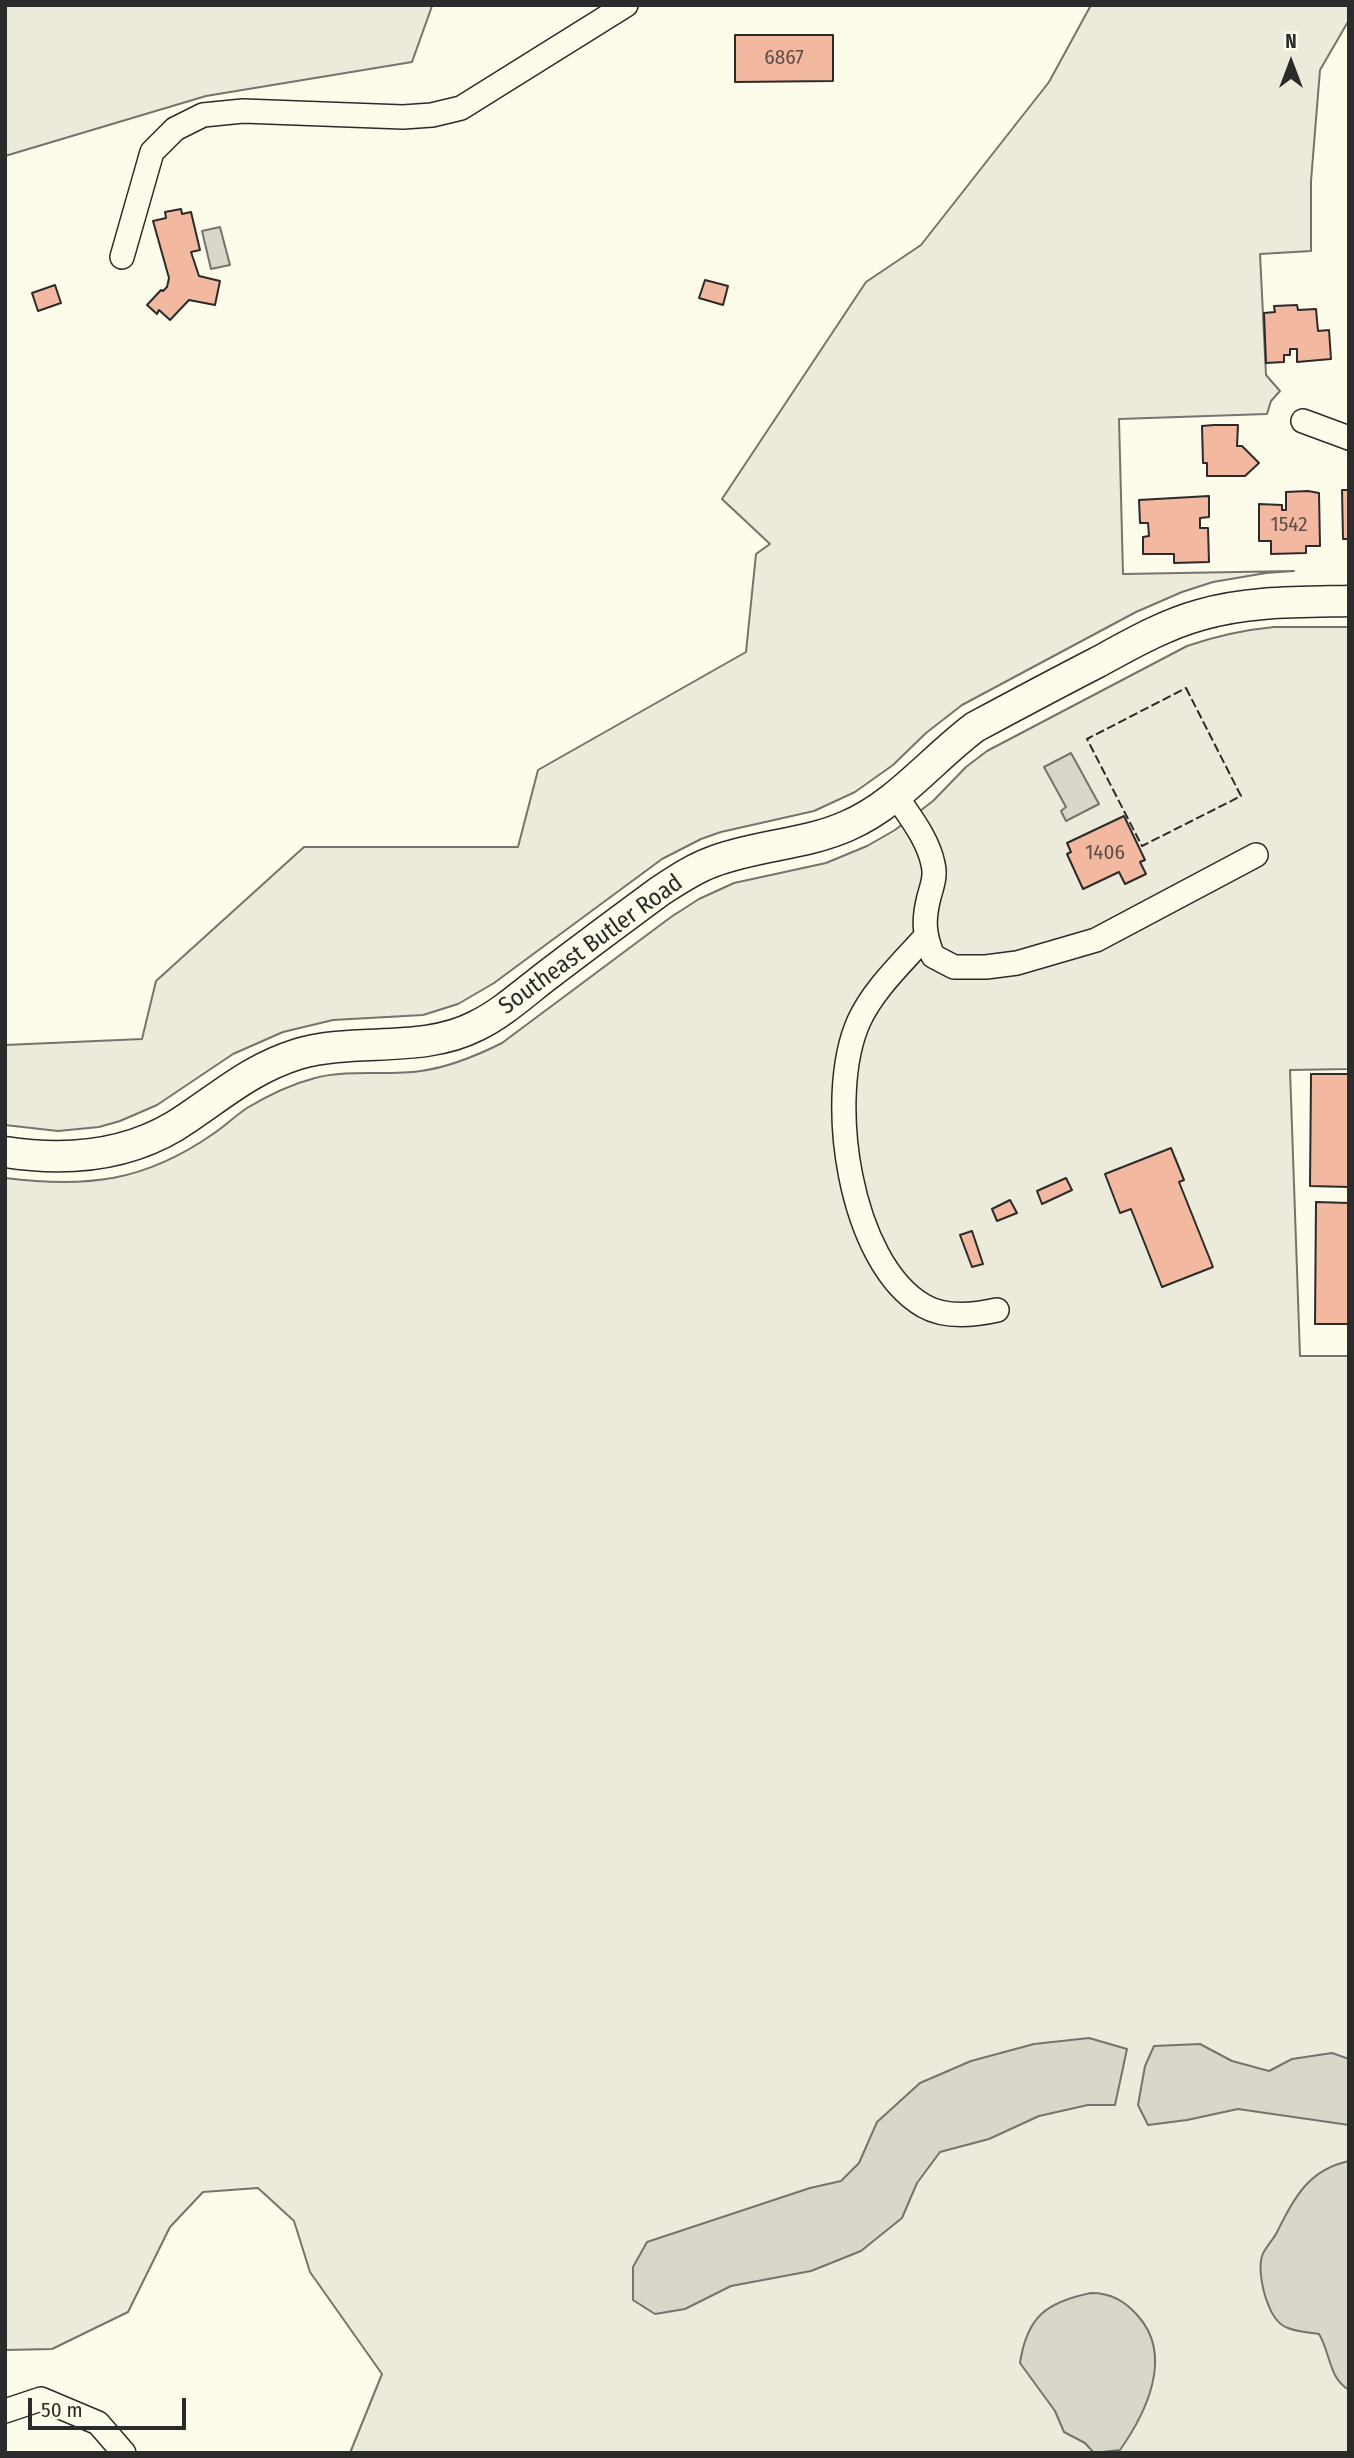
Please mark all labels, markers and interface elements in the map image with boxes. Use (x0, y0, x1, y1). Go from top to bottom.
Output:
north arrow (1256, 28, 1326, 98)
text: N (1285, 30, 1297, 53)
house number: 6867 (764, 45, 804, 71)
house number: 1542 (1271, 512, 1307, 538)
house number: 1406 (1085, 840, 1125, 866)
street label: Southeast Butler Road (494, 869, 688, 1021)
scale bar (32, 2384, 189, 2428)
text: 50 m (41, 2397, 83, 2423)

